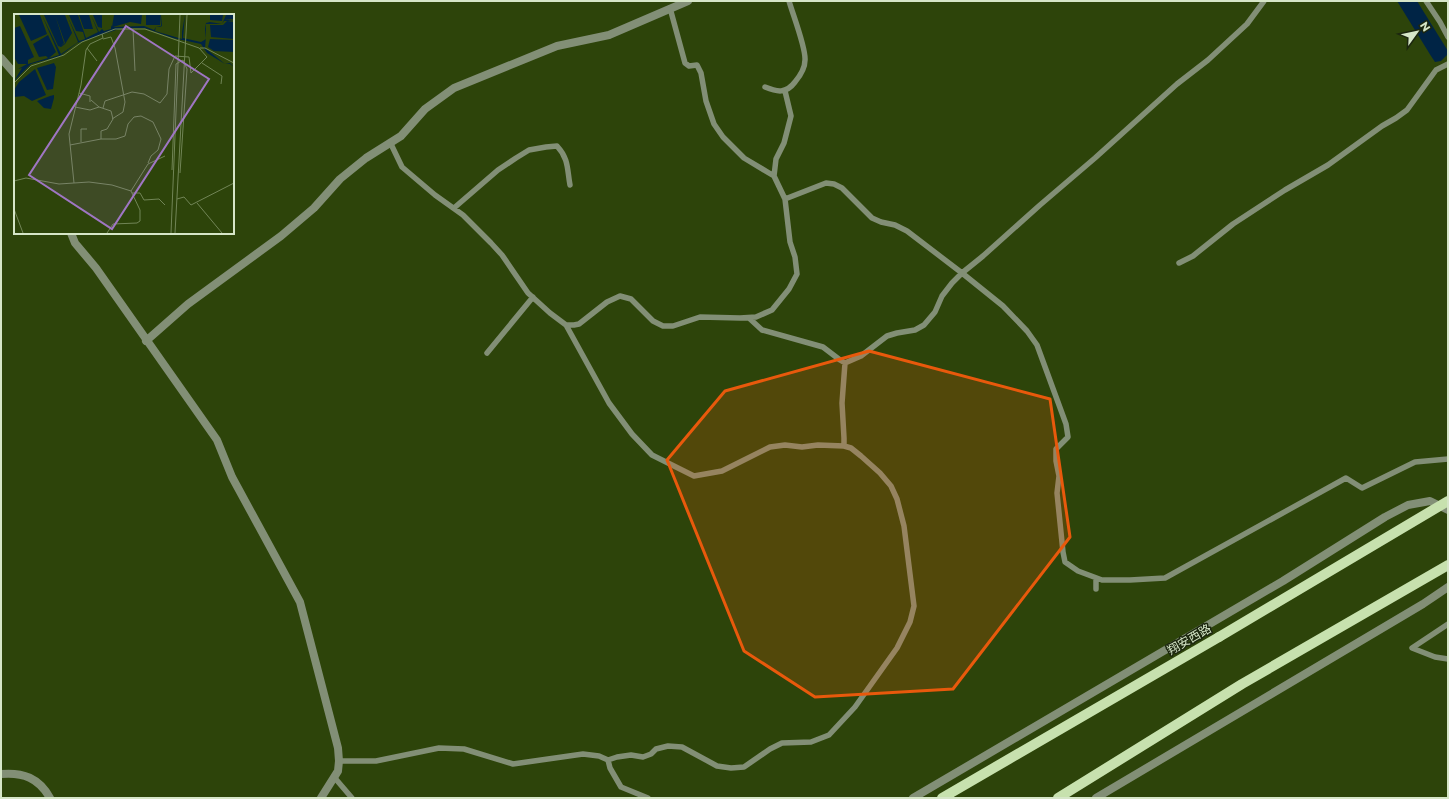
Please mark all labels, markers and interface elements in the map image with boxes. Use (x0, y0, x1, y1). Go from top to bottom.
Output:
north arrow (1397, 12, 1437, 52)
inset map (14, 14, 234, 234)
text: N (1417, 19, 1434, 34)
street label: 翔安西路 (1164, 621, 1214, 657)

